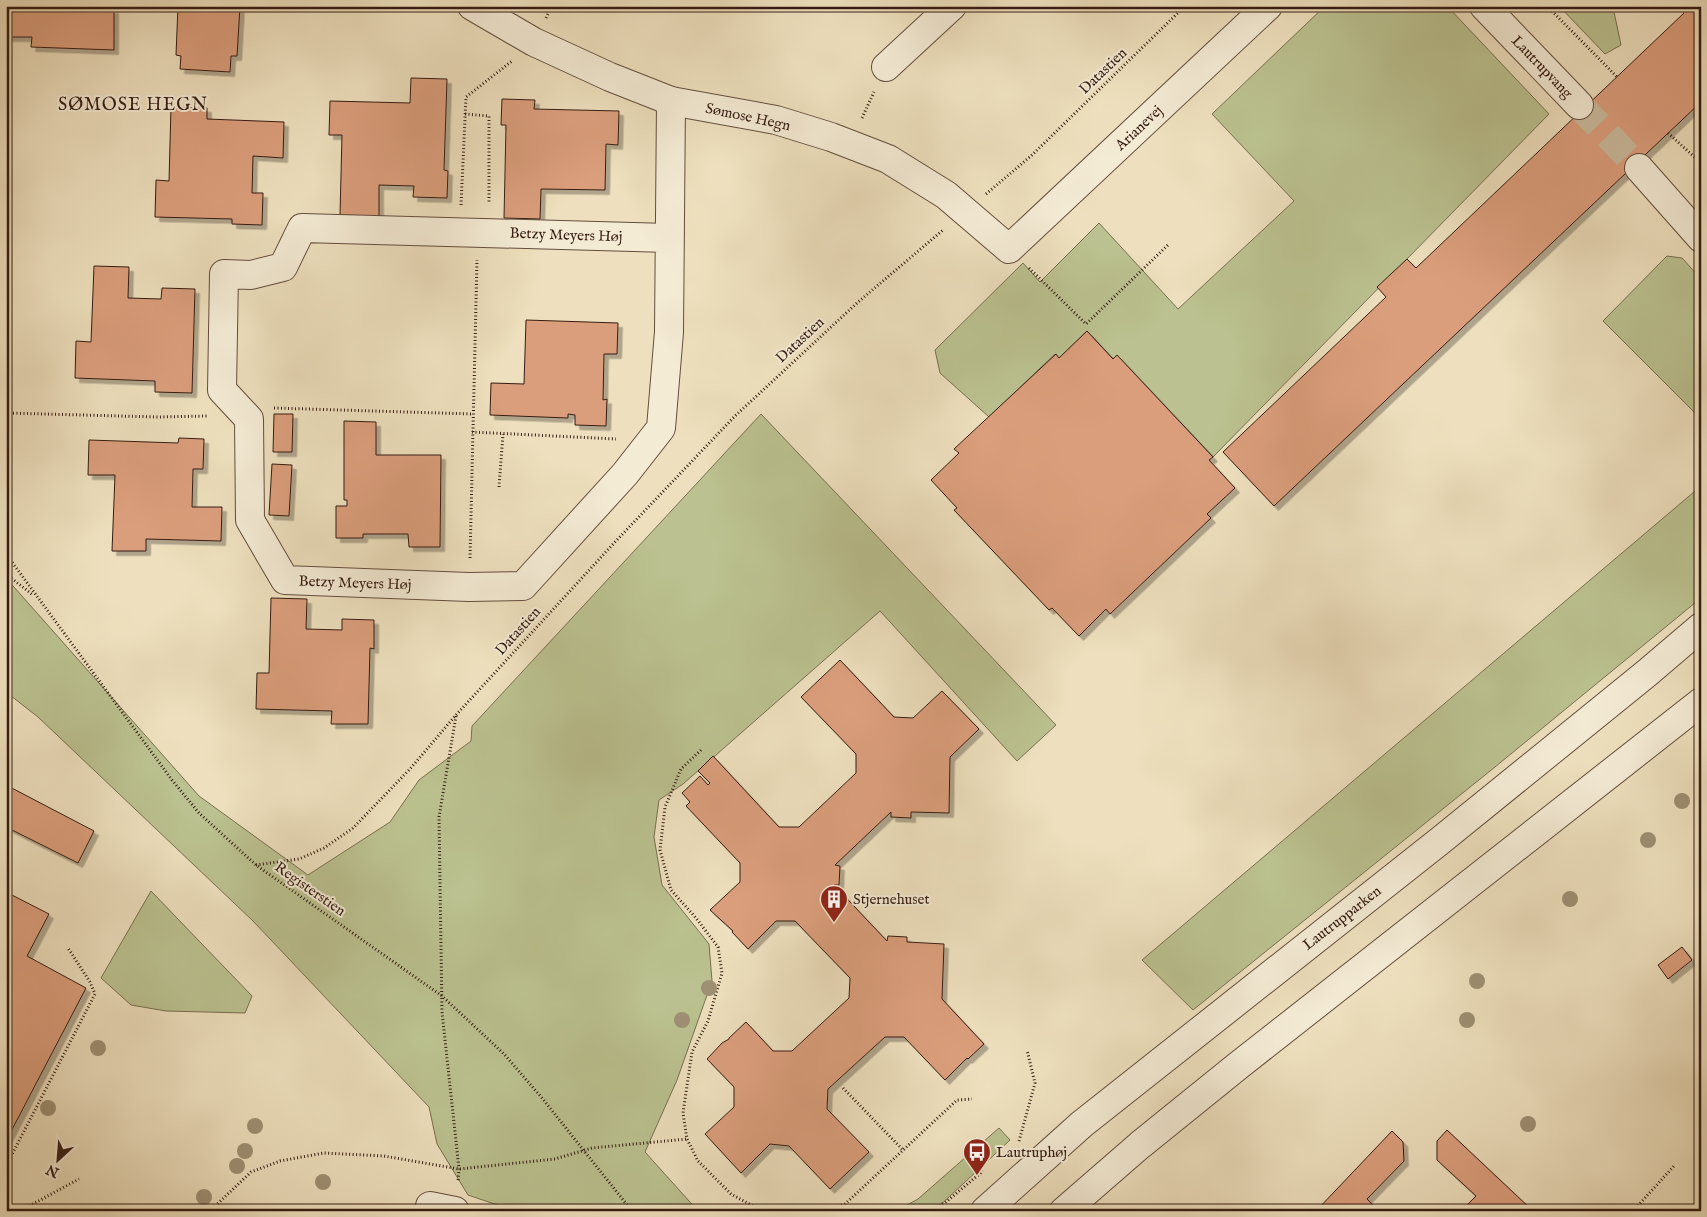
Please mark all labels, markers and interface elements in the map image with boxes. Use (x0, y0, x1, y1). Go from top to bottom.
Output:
street label: Lautrupvang (1507, 31, 1577, 103)
street label: Datastien (1075, 44, 1131, 98)
district label: SØMOSE HEGN (58, 94, 208, 117)
street label: Sømose Hegn (704, 99, 792, 135)
street label: Arianevej (1111, 101, 1167, 155)
street label: Betzy Meyers Høj (509, 224, 623, 246)
street label: Datastien (772, 313, 828, 367)
street label: Betzy Meyers Høj (298, 572, 412, 594)
street label: Datastien (491, 603, 545, 659)
street label: Registerstien (271, 858, 349, 920)
street label: Lautrupparken (1299, 881, 1385, 955)
building icon: Stjernehuset (819, 884, 849, 923)
place label: Stjernehuset (853, 890, 930, 909)
north arrow (32, 1134, 82, 1184)
bus stop icon: Lautruphøj (962, 1137, 992, 1176)
place label: Lautruphøj (996, 1143, 1067, 1162)
text: N (43, 1160, 63, 1182)

